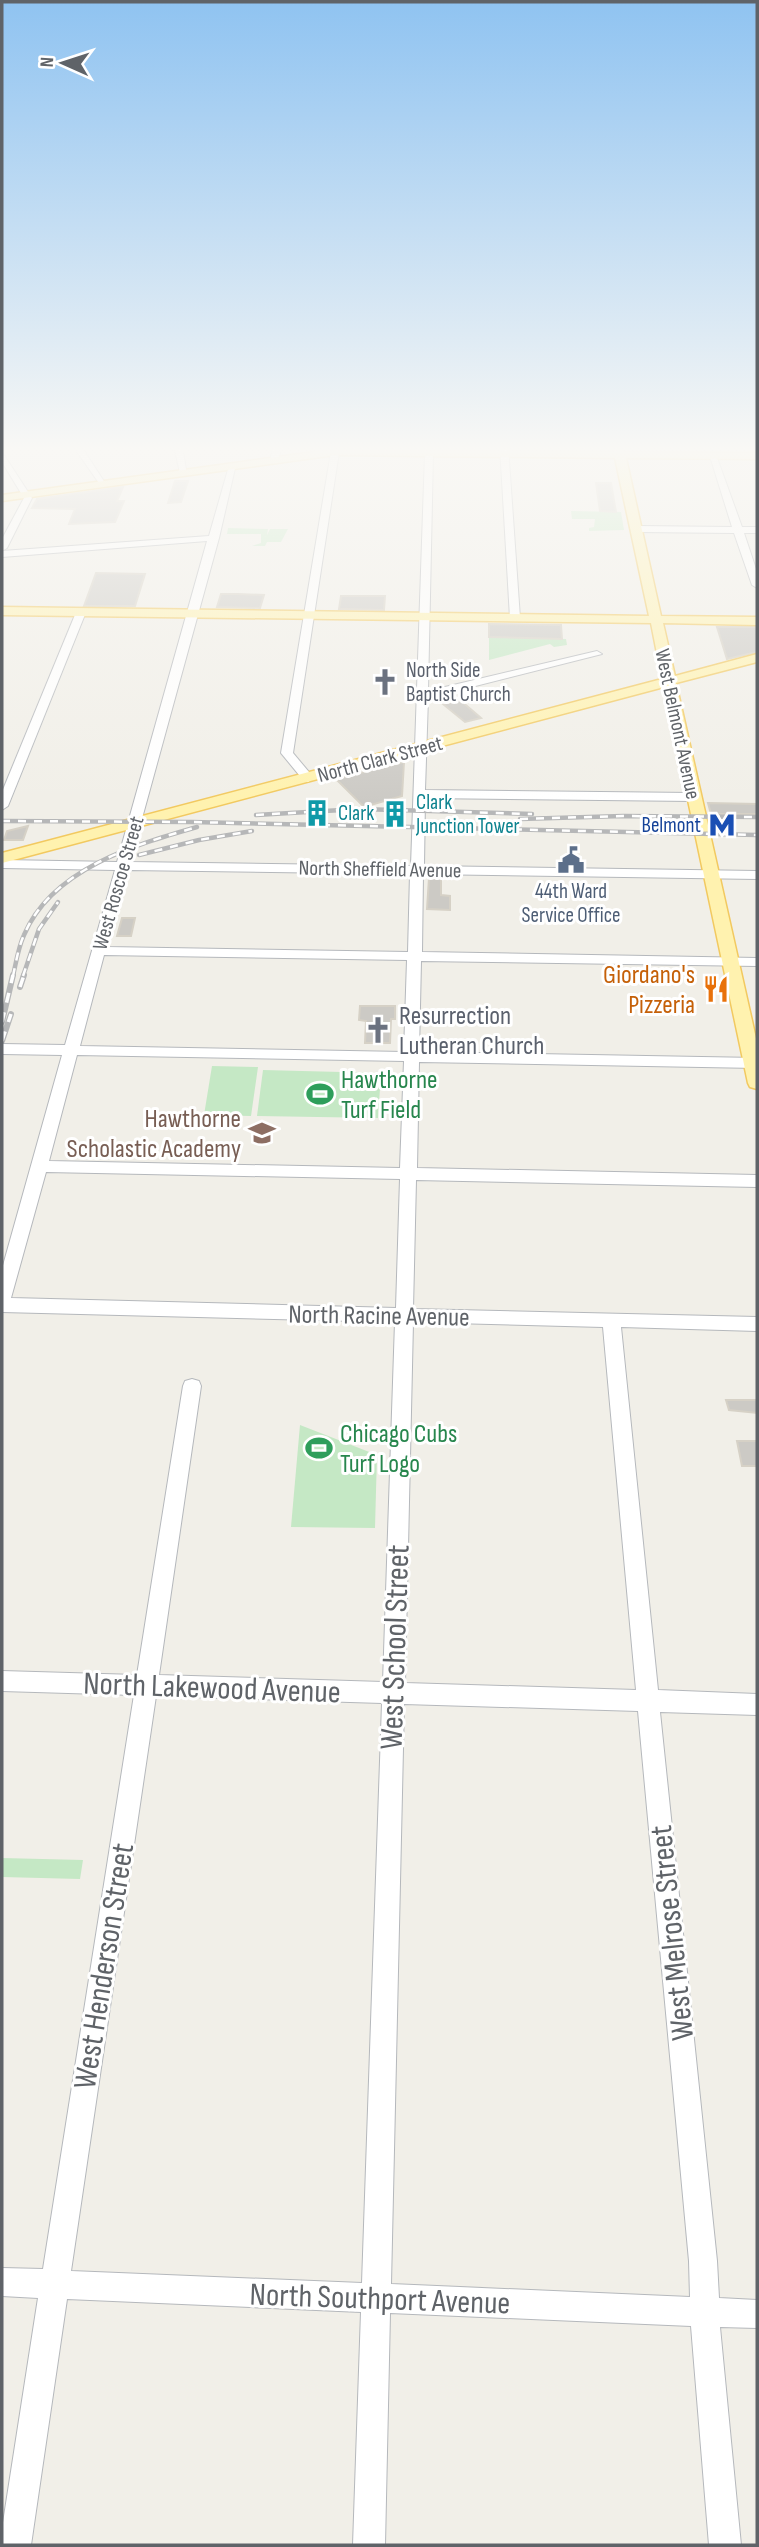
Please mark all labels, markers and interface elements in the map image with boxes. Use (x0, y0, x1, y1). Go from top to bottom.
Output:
north arrow (28, 28, 98, 98)
text: N (36, 57, 59, 68)
street label: West Belmont Avenue (649, 647, 706, 802)
place label: North Side Baptist Church (406, 658, 511, 707)
church icon: North Side Baptist Church (370, 667, 400, 697)
street label: North Clark Street (315, 731, 445, 788)
place label: Clark Junction Tower (415, 790, 520, 839)
building icon: Clark (302, 798, 332, 828)
building icon: Clark Junction Tower (380, 799, 410, 829)
place label: Clark (338, 801, 374, 826)
metro station icon: Belmont (707, 810, 737, 840)
street label: West Roscoe Street (87, 813, 149, 953)
place label: Belmont (642, 813, 701, 838)
public building icon: 44th Ward Service Office (556, 845, 586, 875)
street label: North Sheffield Avenue (298, 856, 461, 883)
place label: 44th Ward Service Office (522, 879, 620, 928)
place label: Giordano's Pizzeria (603, 960, 695, 1021)
restaurant icon: Giordano's Pizzeria (701, 974, 731, 1004)
place label: Resurrection Lutheran Church (399, 1001, 545, 1062)
church icon: Resurrection Lutheran Church (363, 1015, 393, 1045)
place label: Hawthorne Turf Field (341, 1065, 438, 1126)
sports icon: Hawthorne Turf Field (305, 1079, 335, 1109)
place label: Hawthorne Scholastic Academy (67, 1104, 241, 1165)
school or university icon: Hawthorne Scholastic Academy (247, 1118, 277, 1148)
street label: North Racine Avenue (288, 1299, 470, 1334)
place label: Chicago Cubs Turf Logo (340, 1419, 457, 1480)
sports icon: Chicago Cubs Turf Logo (304, 1433, 334, 1463)
street label: West School Street (372, 1544, 419, 1750)
street label: North Lakewood Avenue (83, 1665, 341, 1712)
street label: West Melrose Street (642, 1823, 703, 2042)
street label: West Henderson Street (66, 1841, 143, 2092)
street label: North Southport Avenue (249, 2275, 511, 2324)

